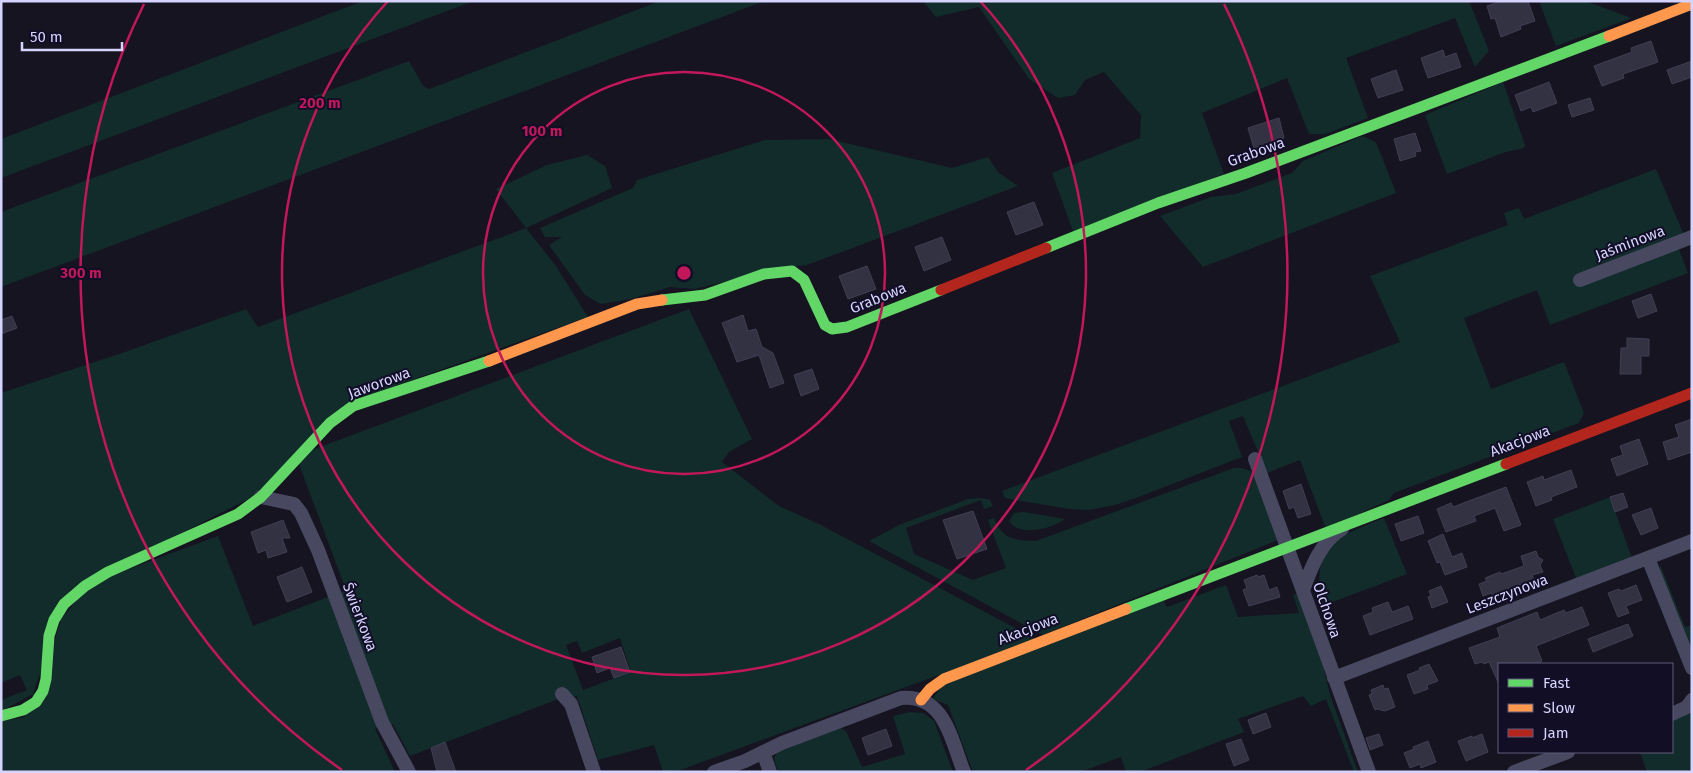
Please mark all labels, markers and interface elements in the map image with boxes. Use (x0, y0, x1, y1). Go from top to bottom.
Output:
scale bar (22, 20, 122, 52)
text: 50 m (30, 28, 63, 46)
text: 200 m (299, 94, 341, 112)
text: 100 m (522, 122, 562, 140)
street label: Grabowa (1225, 133, 1287, 171)
street label: Jaśminowa (1593, 222, 1667, 264)
text: 300 m (59, 264, 102, 282)
centre of rings (675, 264, 693, 282)
street label: Grabowa (847, 279, 909, 317)
street label: Jaworowa (345, 363, 413, 403)
street label: Akacjowa (1487, 421, 1553, 461)
street label: Leszczynowa (1464, 570, 1550, 618)
street label: Świerkowa (339, 580, 381, 654)
street label: Olchowa (1309, 580, 1345, 640)
street label: Akacjowa (995, 609, 1061, 649)
legend (1498, 663, 1673, 753)
text: Fast (1543, 674, 1570, 692)
text: Slow (1543, 699, 1575, 717)
text: Jam (1543, 724, 1569, 742)

